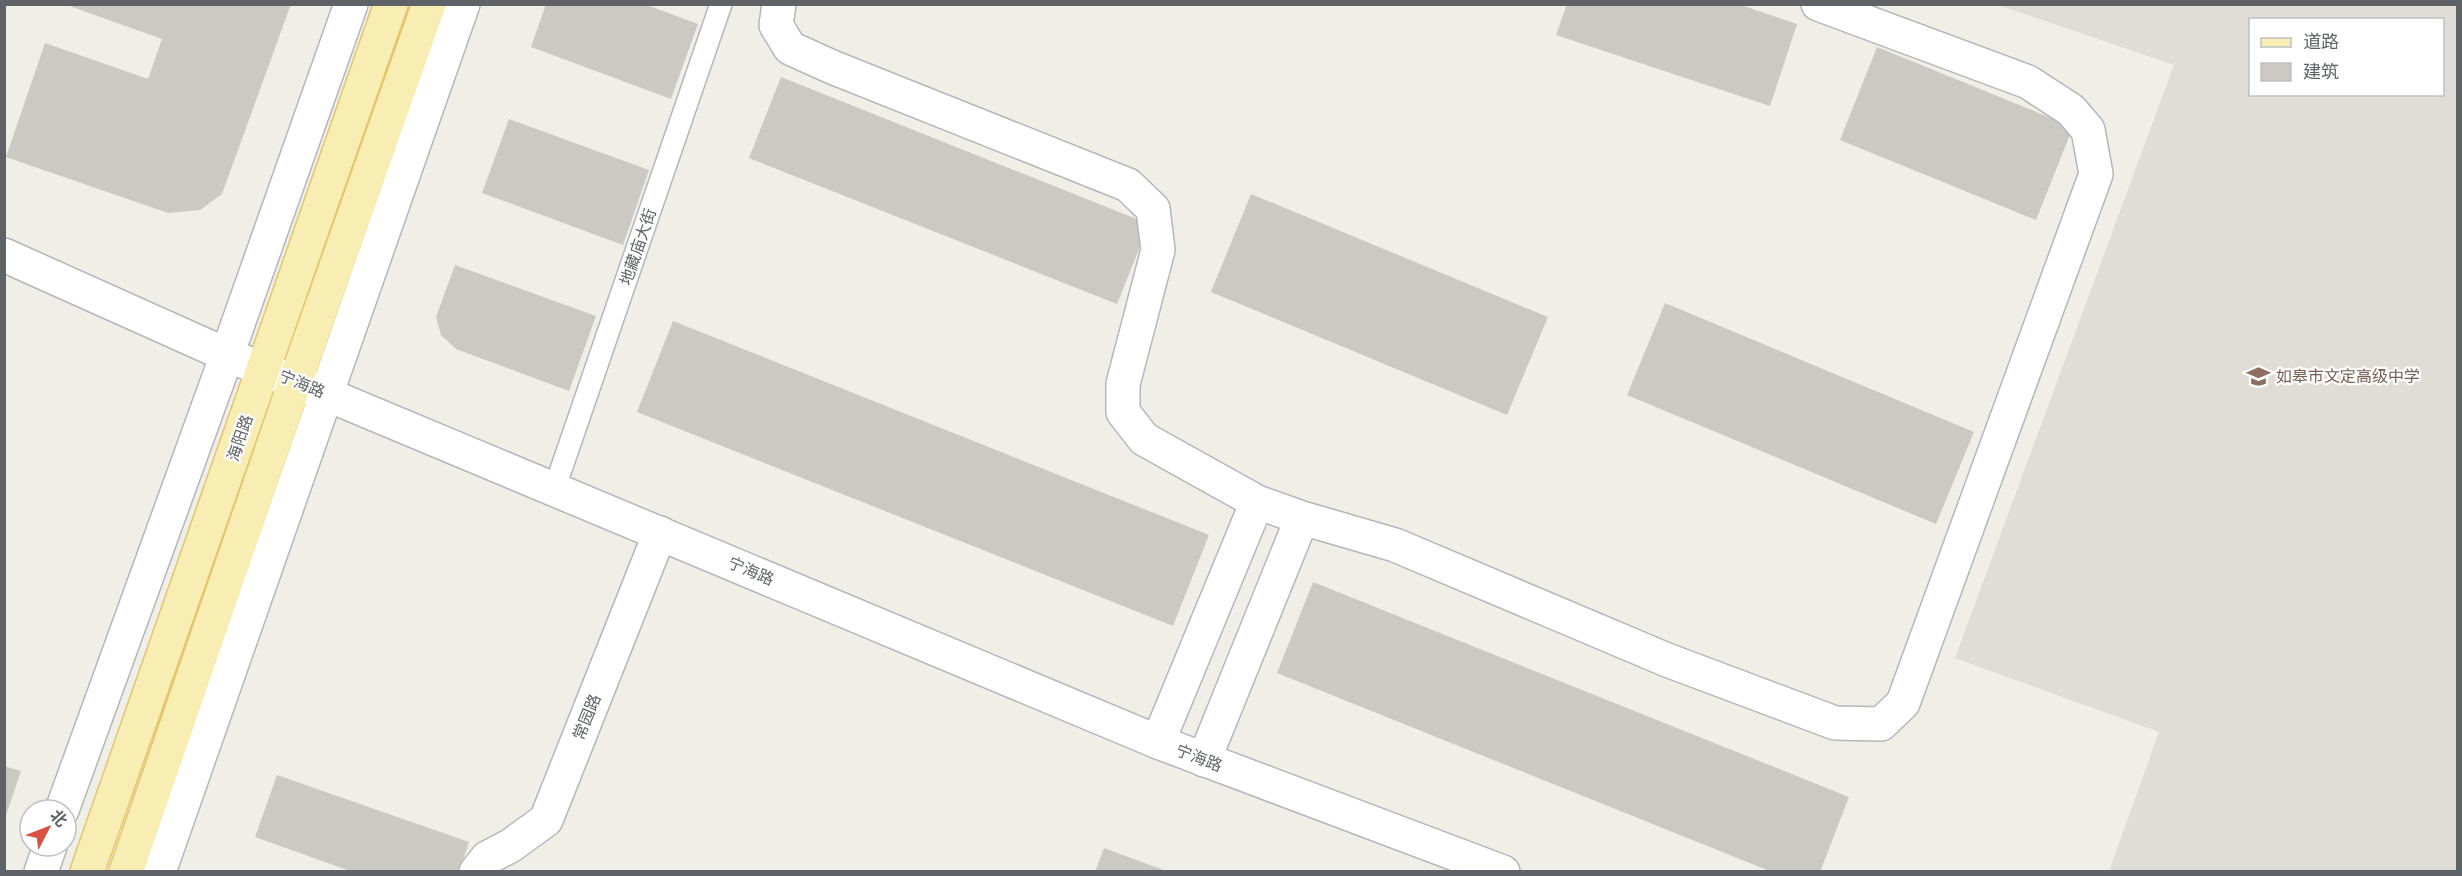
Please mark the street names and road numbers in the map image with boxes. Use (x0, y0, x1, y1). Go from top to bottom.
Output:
street label: 地藏庙大街 (616, 206, 660, 288)
street label: 宁海路 (276, 366, 328, 402)
street label: 海阳路 (223, 412, 257, 464)
street label: 宁海路 (725, 553, 777, 589)
street label: 常园路 (569, 691, 605, 743)
street label: 宁海路 (1173, 741, 1225, 775)

